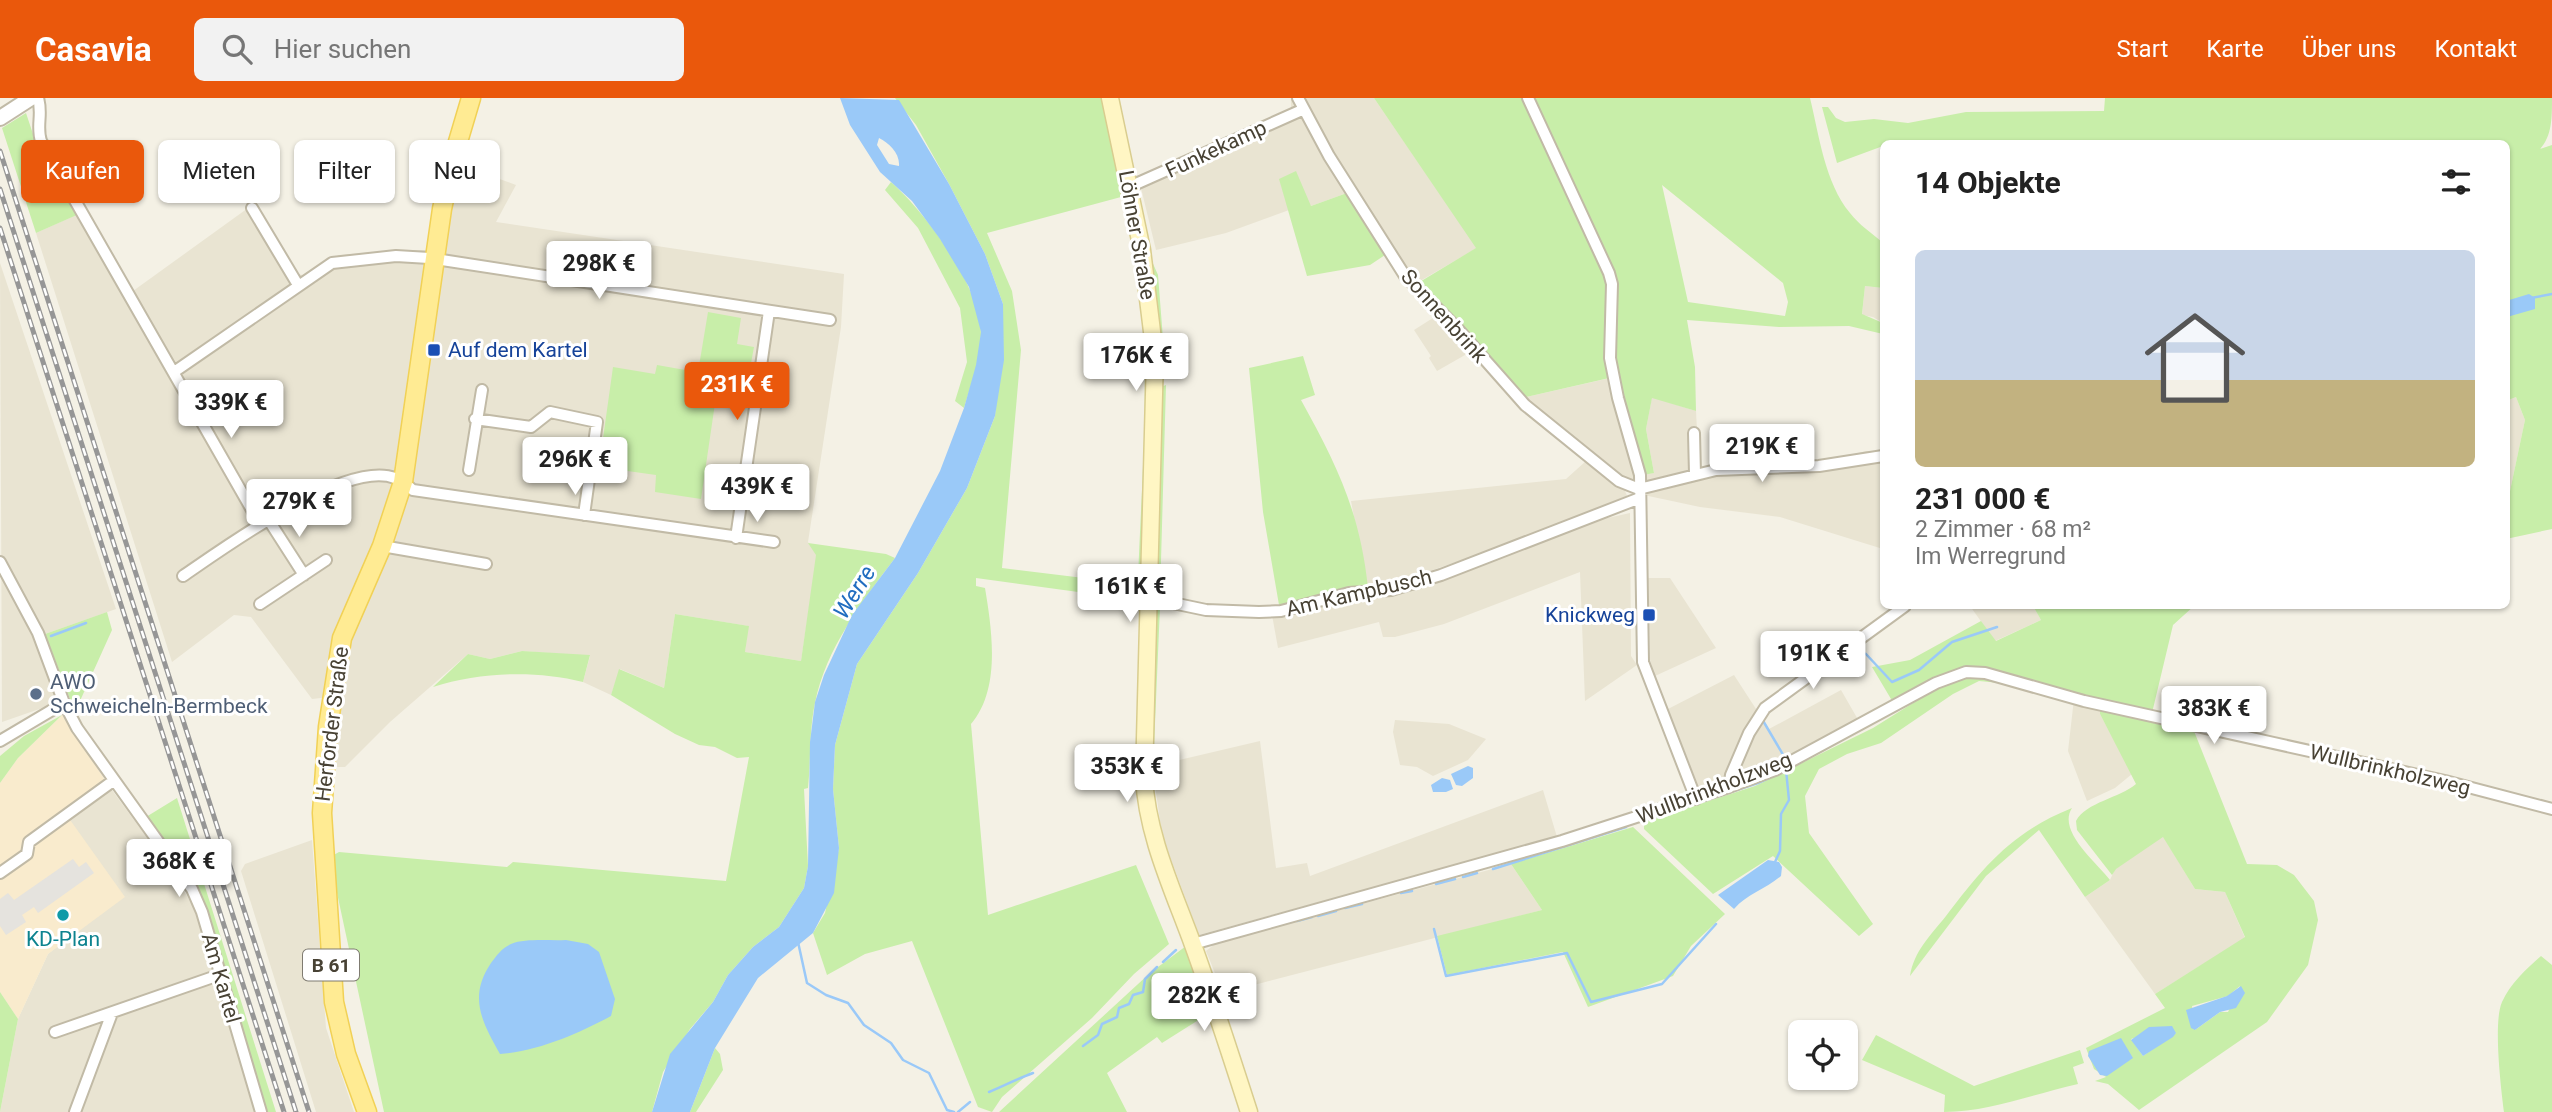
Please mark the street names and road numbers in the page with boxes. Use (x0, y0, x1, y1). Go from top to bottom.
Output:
street label: Funkekamp (1162, 115, 1270, 183)
street label: Löhner Straße (1114, 168, 1160, 302)
street label: Sonnenbrink (1396, 265, 1492, 368)
street label: Am Kampbusch (1284, 565, 1434, 621)
street label: Herforder Straße (311, 645, 353, 803)
street label: Wullbrinkholzweg (2307, 740, 2473, 800)
street label: Wullbrinkholzweg (1633, 747, 1795, 829)
street label: Am Kartel (197, 930, 245, 1026)
road number: B 61 (303, 950, 359, 980)

